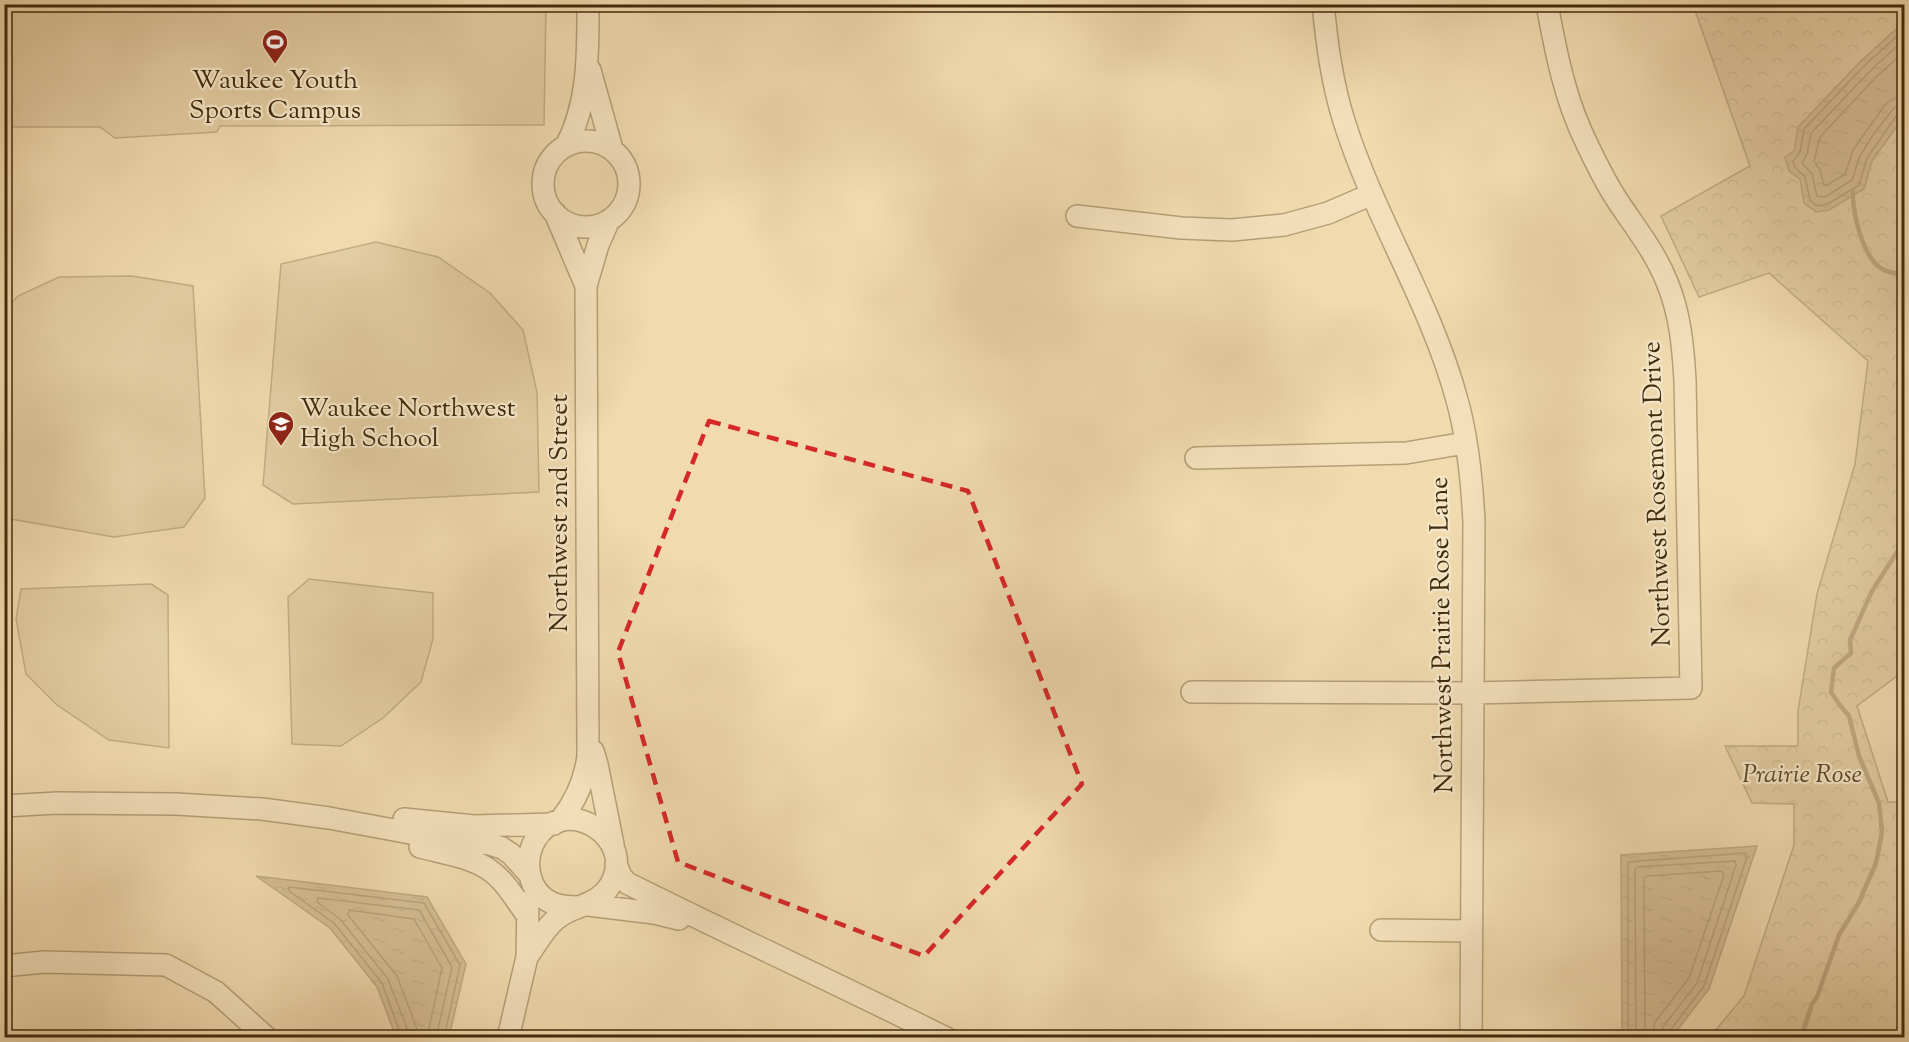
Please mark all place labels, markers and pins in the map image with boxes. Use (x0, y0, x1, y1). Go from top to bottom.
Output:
sports icon: Waukee Youth Sports Campus (260, 27, 290, 65)
place label: Waukee Youth Sports Campus (189, 63, 361, 130)
place label: Waukee Northwest High School (300, 391, 516, 458)
school or university icon: Waukee Northwest High School (266, 409, 296, 447)

